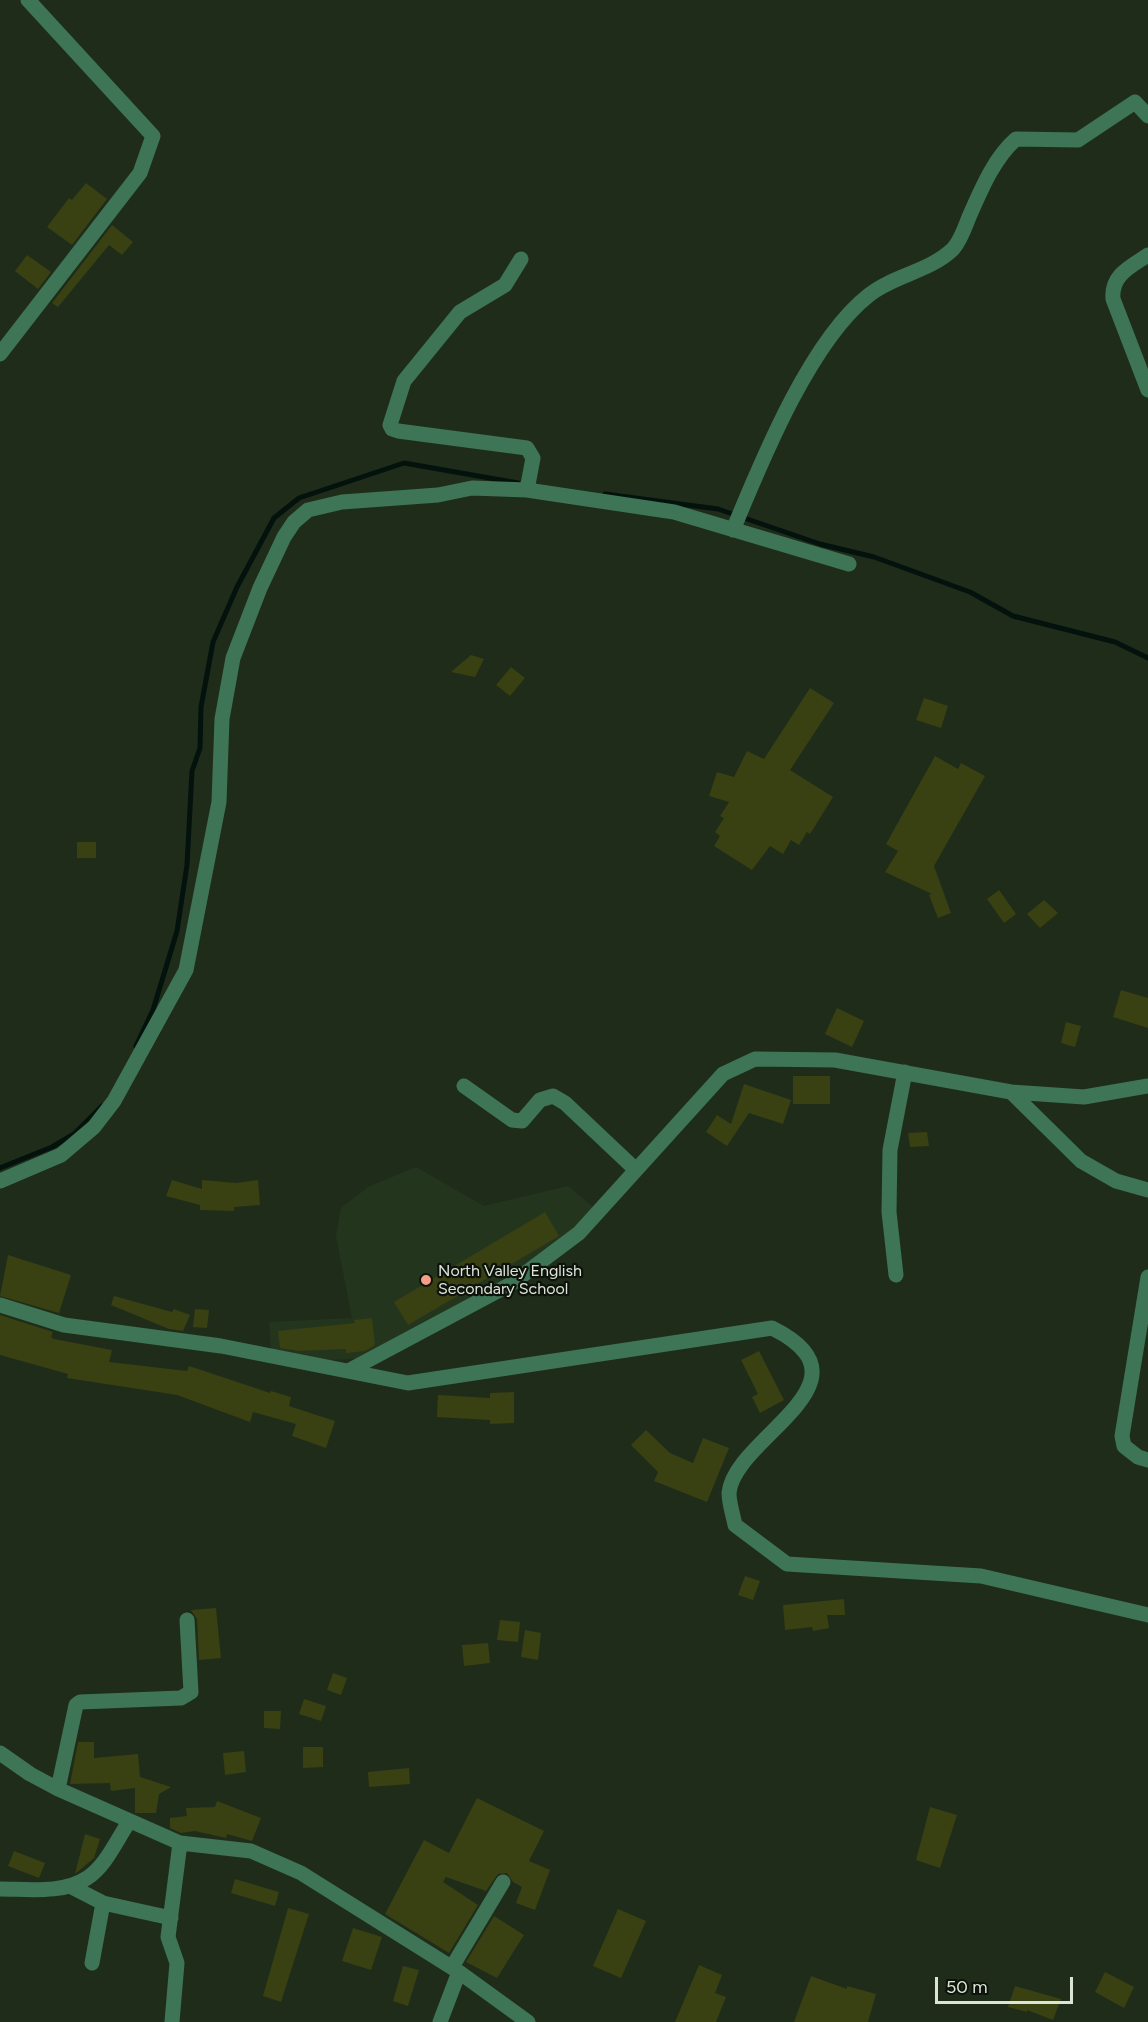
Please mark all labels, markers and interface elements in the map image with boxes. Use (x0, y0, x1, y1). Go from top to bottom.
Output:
place label: North Valley English Secondary School (438, 1261, 582, 1299)
marker: North Valley English Secondary School (419, 1273, 433, 1287)
scale bar (938, 1965, 1076, 2003)
text: 50 m (946, 1976, 988, 1998)

